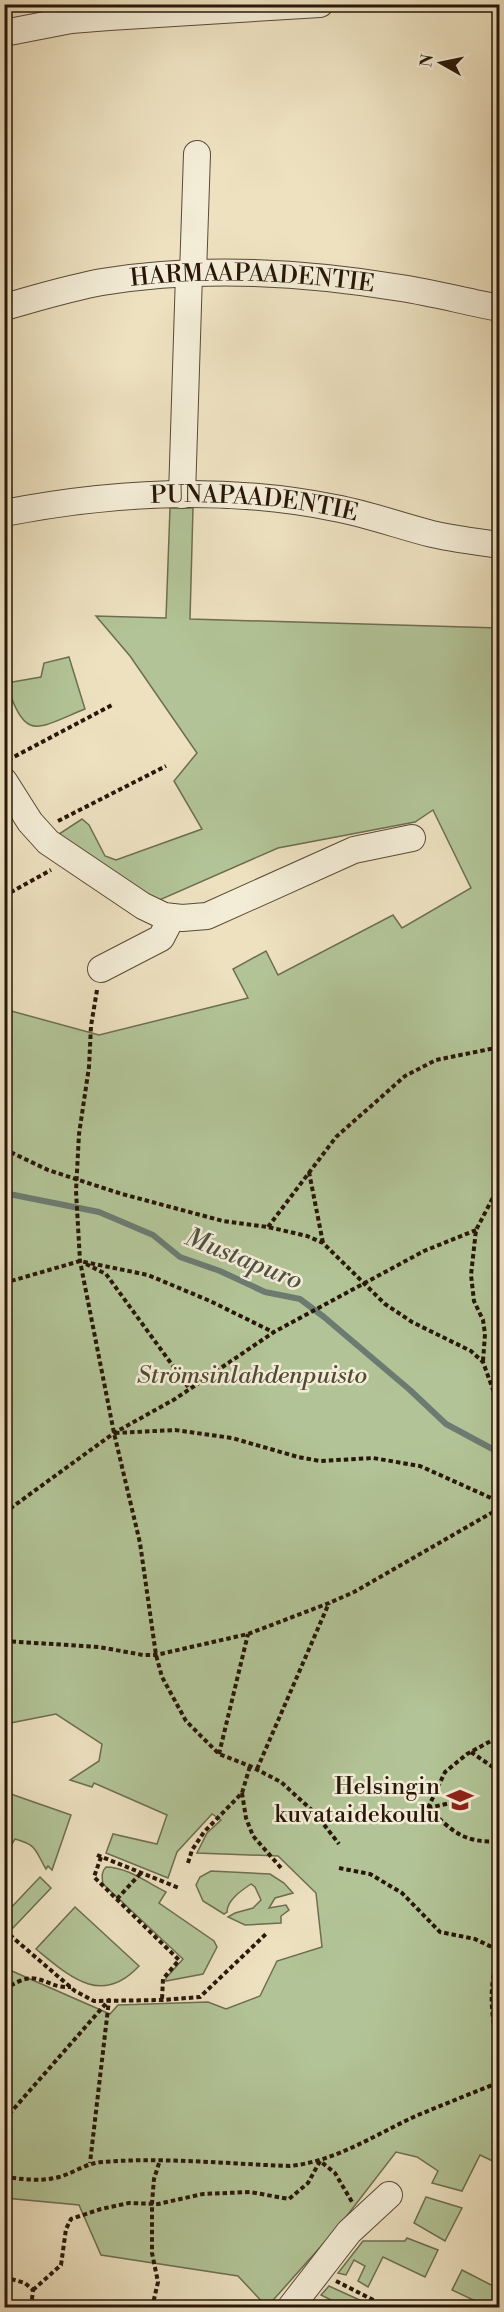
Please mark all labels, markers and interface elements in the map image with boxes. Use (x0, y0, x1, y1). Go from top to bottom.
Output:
north arrow (411, 33, 471, 93)
text: N (416, 53, 438, 69)
street label: HARMAAPAADENTIE (128, 259, 376, 300)
street label: PUNAPAADENTIE (150, 480, 361, 529)
water label: Mustapuro (180, 1221, 307, 1297)
park label: Strömsinlahdenpuisto (137, 1361, 367, 1391)
place label: Helsingin kuvataidekoulu (274, 1772, 440, 1830)
school or university icon: Helsingin kuvataidekoulu (445, 1785, 475, 1815)

